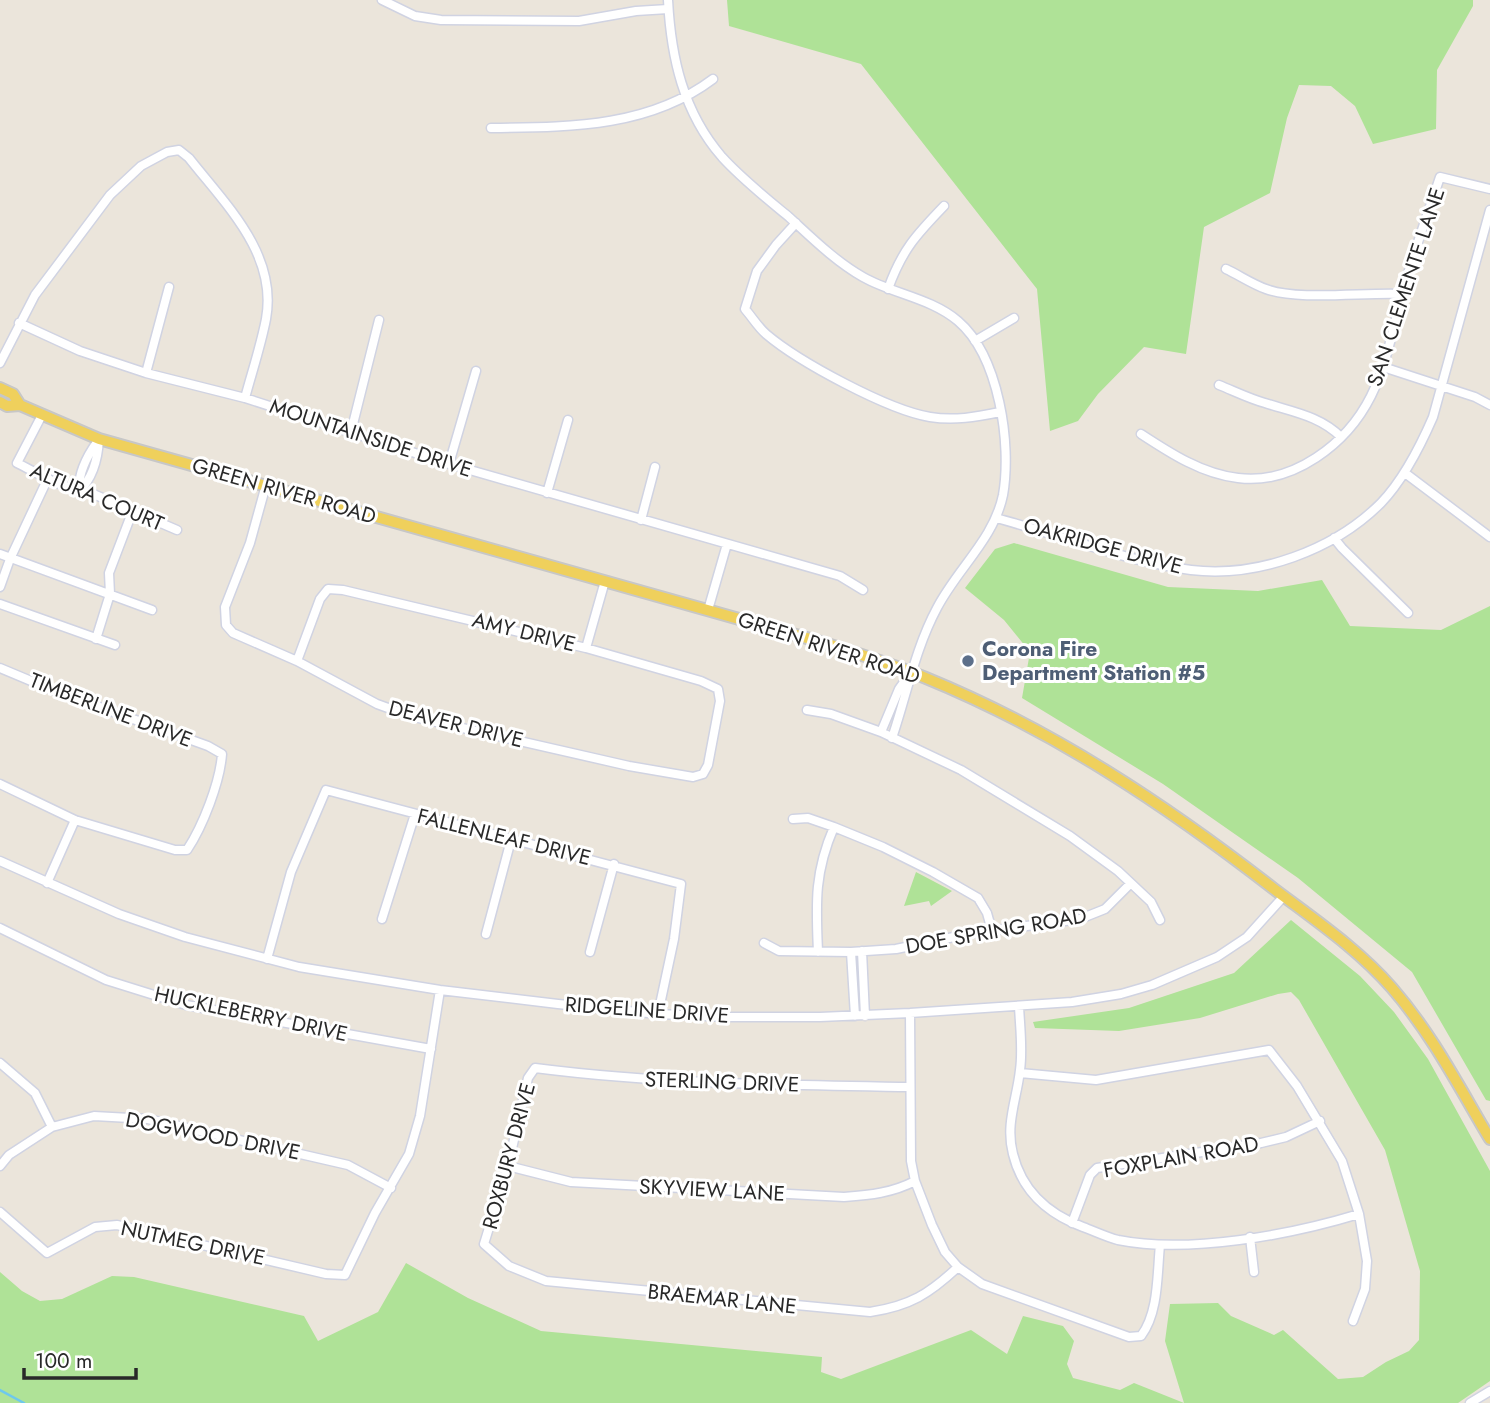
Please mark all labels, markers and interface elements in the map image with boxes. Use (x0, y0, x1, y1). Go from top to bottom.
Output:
street label: SAN CLEMENTE LANE (1360, 184, 1452, 390)
street label: MOUNTAINSIDE DRIVE (266, 391, 476, 485)
street label: GREEN RIVER ROAD (189, 450, 379, 532)
street label: ALTURA COURT (26, 455, 169, 539)
street label: OAKRIDGE DRIVE (1020, 510, 1186, 582)
street label: GREEN RIVER ROAD (734, 604, 924, 692)
street label: AMY DRIVE (469, 605, 579, 659)
place label: Corona Fire Department Station #5 (982, 634, 1205, 688)
marker: Corona Fire Department Station #5 (960, 653, 976, 669)
street label: TIMBERLINE DRIVE (25, 665, 197, 755)
street label: DEAVER DRIVE (386, 693, 526, 755)
street label: FALLENLEAF DRIVE (414, 801, 594, 873)
street label: DOE SPRING ROAD (903, 900, 1089, 962)
street label: HUCKLEBERRY DRIVE (152, 979, 350, 1049)
street label: RIDGELINE DRIVE (564, 989, 730, 1031)
street label: STERLING DRIVE (644, 1064, 800, 1100)
street label: ROXBURY DRIVE (475, 1079, 543, 1233)
street label: DOGWOOD DRIVE (123, 1104, 303, 1168)
street label: FOXPLAIN ROAD (1101, 1129, 1261, 1185)
street label: SKYVIEW LANE (638, 1171, 786, 1209)
street label: NUTMEG DRIVE (118, 1213, 268, 1273)
street label: BRAEMAR LANE (646, 1276, 798, 1322)
scale bar (24, 1336, 136, 1380)
text: 100 m (35, 1346, 92, 1376)

